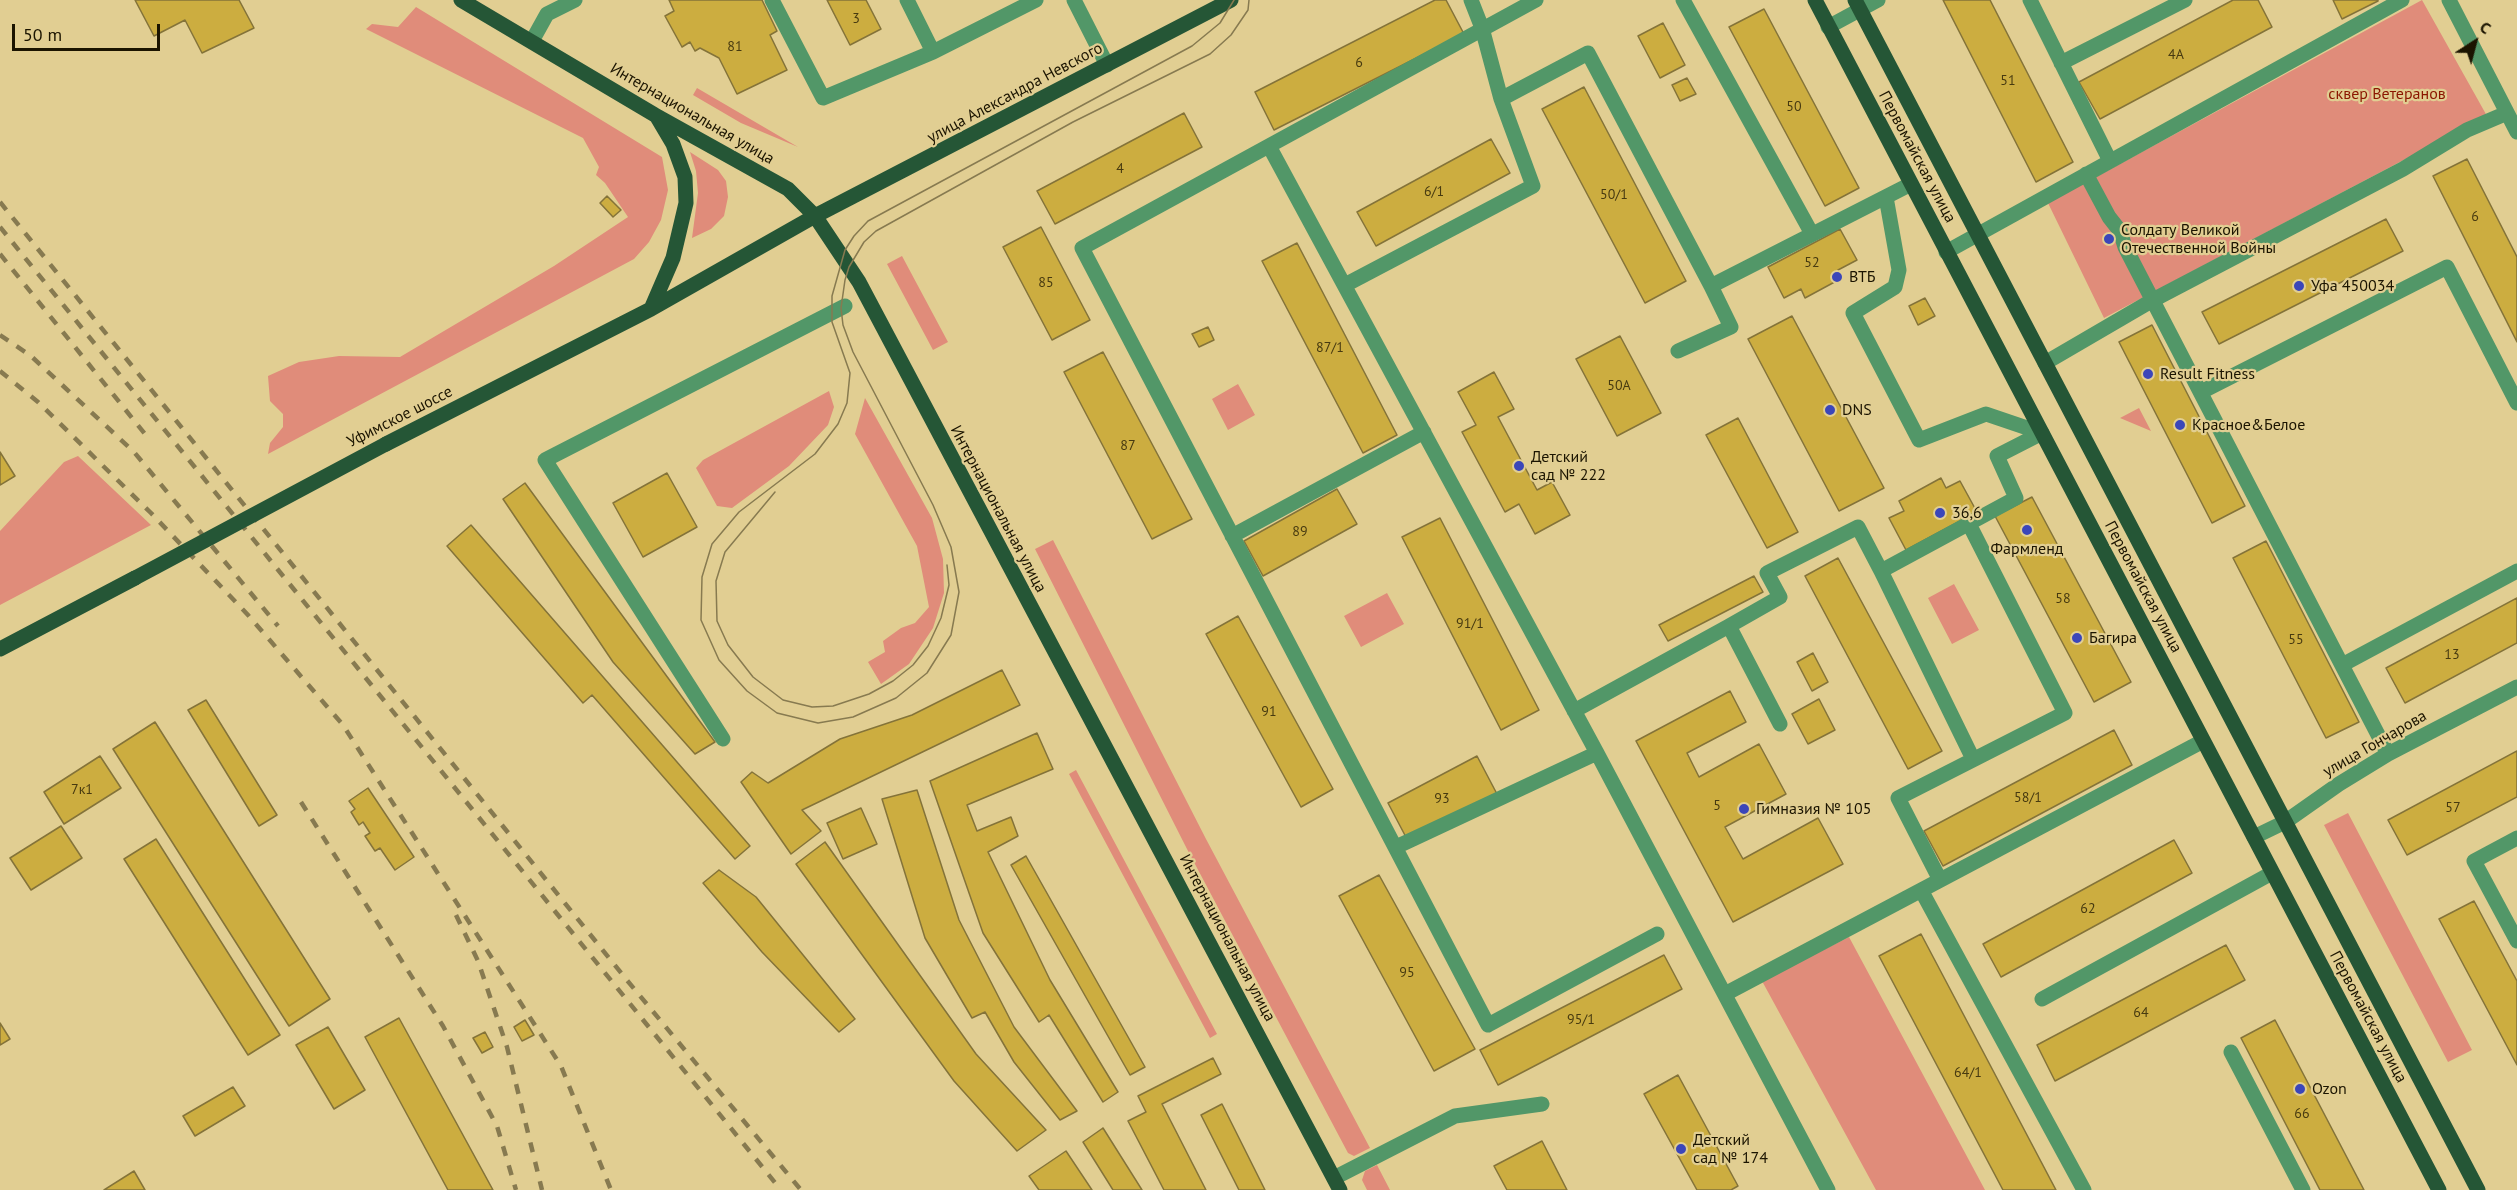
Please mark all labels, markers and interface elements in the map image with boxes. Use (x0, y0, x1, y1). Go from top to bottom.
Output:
house number: 3 (852, 11, 860, 27)
scale bar (15, 12, 164, 50)
north arrow (2445, 12, 2505, 72)
text: С (2476, 17, 2495, 38)
text: 50 m (23, 23, 62, 46)
house number: 81 (727, 39, 743, 55)
street label: улица Александра Невского (924, 39, 1106, 147)
house number: 4А (2168, 47, 2184, 63)
house number: 6 (1355, 55, 1363, 71)
street label: Интернациональная улица (607, 59, 777, 169)
house number: 51 (2000, 73, 2016, 89)
park label: сквер Ветеранов (2328, 84, 2446, 104)
street label: Первомайская улица (1874, 88, 1960, 226)
house number: 50 (1786, 99, 1802, 115)
house number: 4 (1116, 161, 1124, 177)
house number: 6/1 (1424, 184, 1444, 200)
house number: 50/1 (1600, 187, 1628, 203)
house number: 6 (2471, 209, 2479, 225)
place label: Солдату Великой Отечественной Войны (2121, 220, 2276, 258)
marker: Солдату Великой Отечественной Войны (2102, 232, 2116, 246)
house number: 52 (1804, 255, 1820, 271)
place label: ВТБ (1849, 267, 1876, 287)
marker: ВТБ (1830, 270, 1844, 284)
house number: 85 (1038, 275, 1054, 291)
place label: Уфа 450034 (2311, 276, 2394, 296)
marker: Уфа 450034 (2292, 279, 2306, 293)
house number: 87/1 (1316, 340, 1344, 356)
place label: Result Fitness (2160, 364, 2255, 384)
marker: Result Fitness (2141, 367, 2155, 381)
house number: 50А (1607, 378, 1631, 394)
street label: Уфимское шоссе (344, 382, 456, 452)
place label: DNS (1842, 400, 1872, 420)
marker: DNS (1823, 403, 1837, 417)
place label: Красное&Белое (2192, 415, 2305, 435)
marker: Красное&Белое (2173, 418, 2187, 432)
street label: Интернациональная улица (946, 422, 1050, 596)
house number: 87 (1120, 438, 1136, 454)
place label: Детский сад № 222 (1531, 447, 1606, 485)
marker: Детский сад № 222 (1512, 459, 1526, 473)
place label: 36,6 (1952, 503, 1982, 523)
marker: 36,6 (1933, 506, 1947, 520)
street label: Первомайская улица (2100, 518, 2186, 656)
marker: Фармленд (2020, 523, 2034, 537)
house number: 89 (1292, 524, 1308, 540)
place label: Фармленд (1991, 539, 2063, 559)
house number: 58 (2055, 591, 2071, 607)
house number: 91/1 (1456, 616, 1484, 632)
place label: Багира (2089, 628, 2137, 648)
marker: Багира (2070, 631, 2084, 645)
house number: 55 (2288, 632, 2304, 648)
house number: 13 (2444, 647, 2460, 663)
house number: 91 (1261, 704, 1277, 720)
street label: улица Гончарова (2320, 707, 2430, 781)
house number: 7к1 (71, 782, 93, 798)
house number: 58/1 (2014, 790, 2042, 806)
house number: 93 (1434, 791, 1450, 807)
house number: 5 (1713, 798, 1721, 814)
place label: Гимназия № 105 (1756, 799, 1871, 819)
house number: 57 (2445, 800, 2461, 816)
marker: Гимназия № 105 (1737, 802, 1751, 816)
street label: Интернациональная улица (1175, 851, 1279, 1025)
house number: 62 (2080, 901, 2096, 917)
street label: Первомайская улица (2325, 948, 2411, 1086)
house number: 95 (1399, 965, 1415, 981)
house number: 64 (2133, 1005, 2149, 1021)
house number: 95/1 (1567, 1012, 1595, 1028)
house number: 64/1 (1954, 1065, 1982, 1081)
place label: Ozon (2312, 1079, 2347, 1099)
marker: Ozon (2293, 1082, 2307, 1096)
house number: 66 (2294, 1106, 2310, 1122)
place label: Детский сад № 174 (1693, 1130, 1768, 1168)
marker: Детский сад № 174 (1674, 1142, 1688, 1156)

